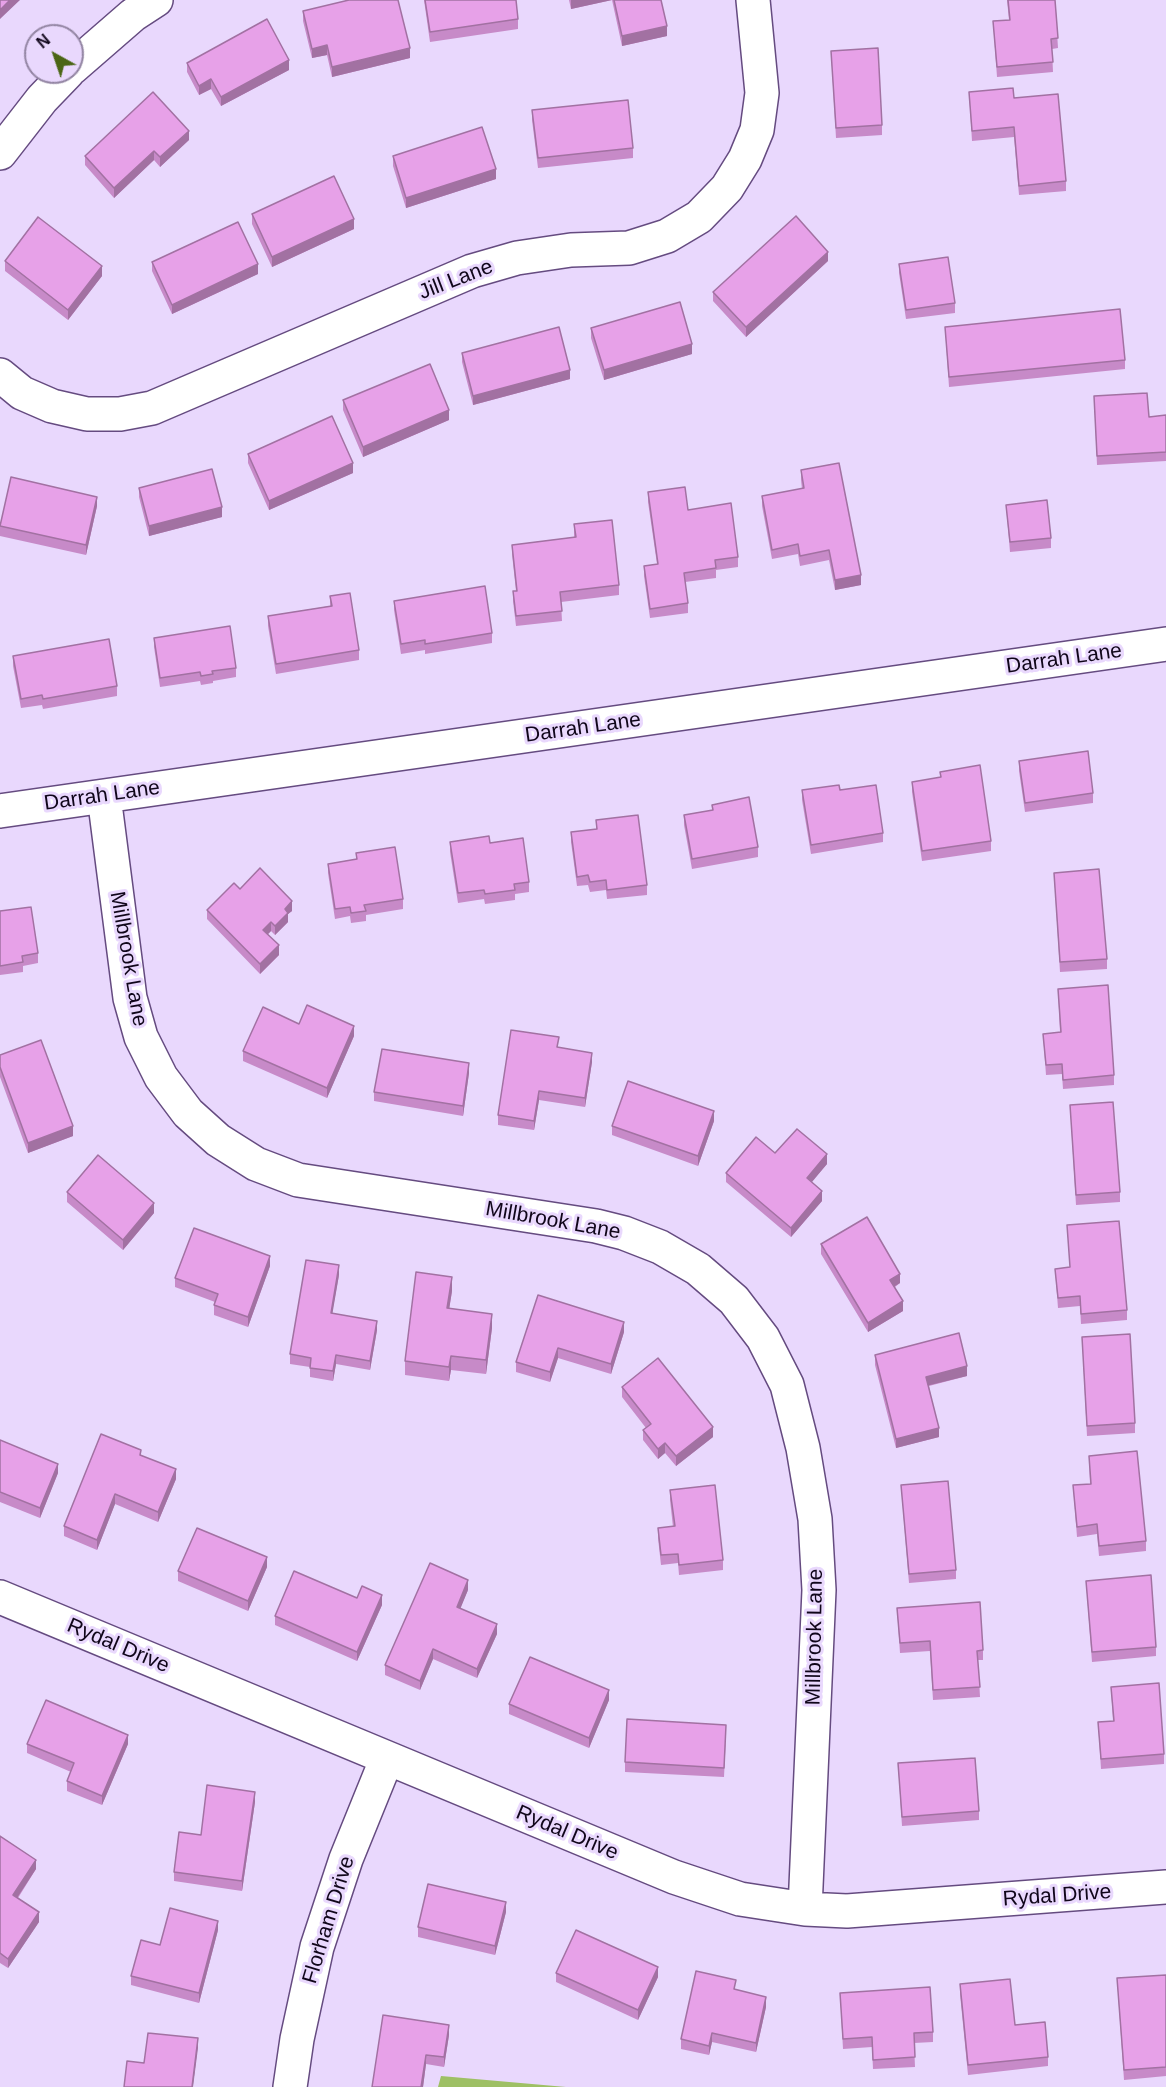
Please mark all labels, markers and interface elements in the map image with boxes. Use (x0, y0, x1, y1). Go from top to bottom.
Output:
north arrow (24, 24, 84, 84)
text: N (34, 31, 53, 52)
street label: Jill Lane (416, 254, 496, 306)
street label: Darrah Lane (1004, 638, 1124, 680)
street label: Darrah Lane (523, 707, 643, 749)
street label: Darrah Lane (42, 775, 162, 817)
street label: Millbrook Lane (104, 890, 152, 1028)
street label: Millbrook Lane (484, 1197, 622, 1245)
street label: Millbrook Lane (801, 1569, 829, 1705)
street label: Rydal Drive (63, 1613, 173, 1679)
street label: Rydal Drive (512, 1800, 622, 1866)
street label: Florham Drive (298, 1853, 360, 1987)
street label: Rydal Drive (1002, 1880, 1112, 1912)

